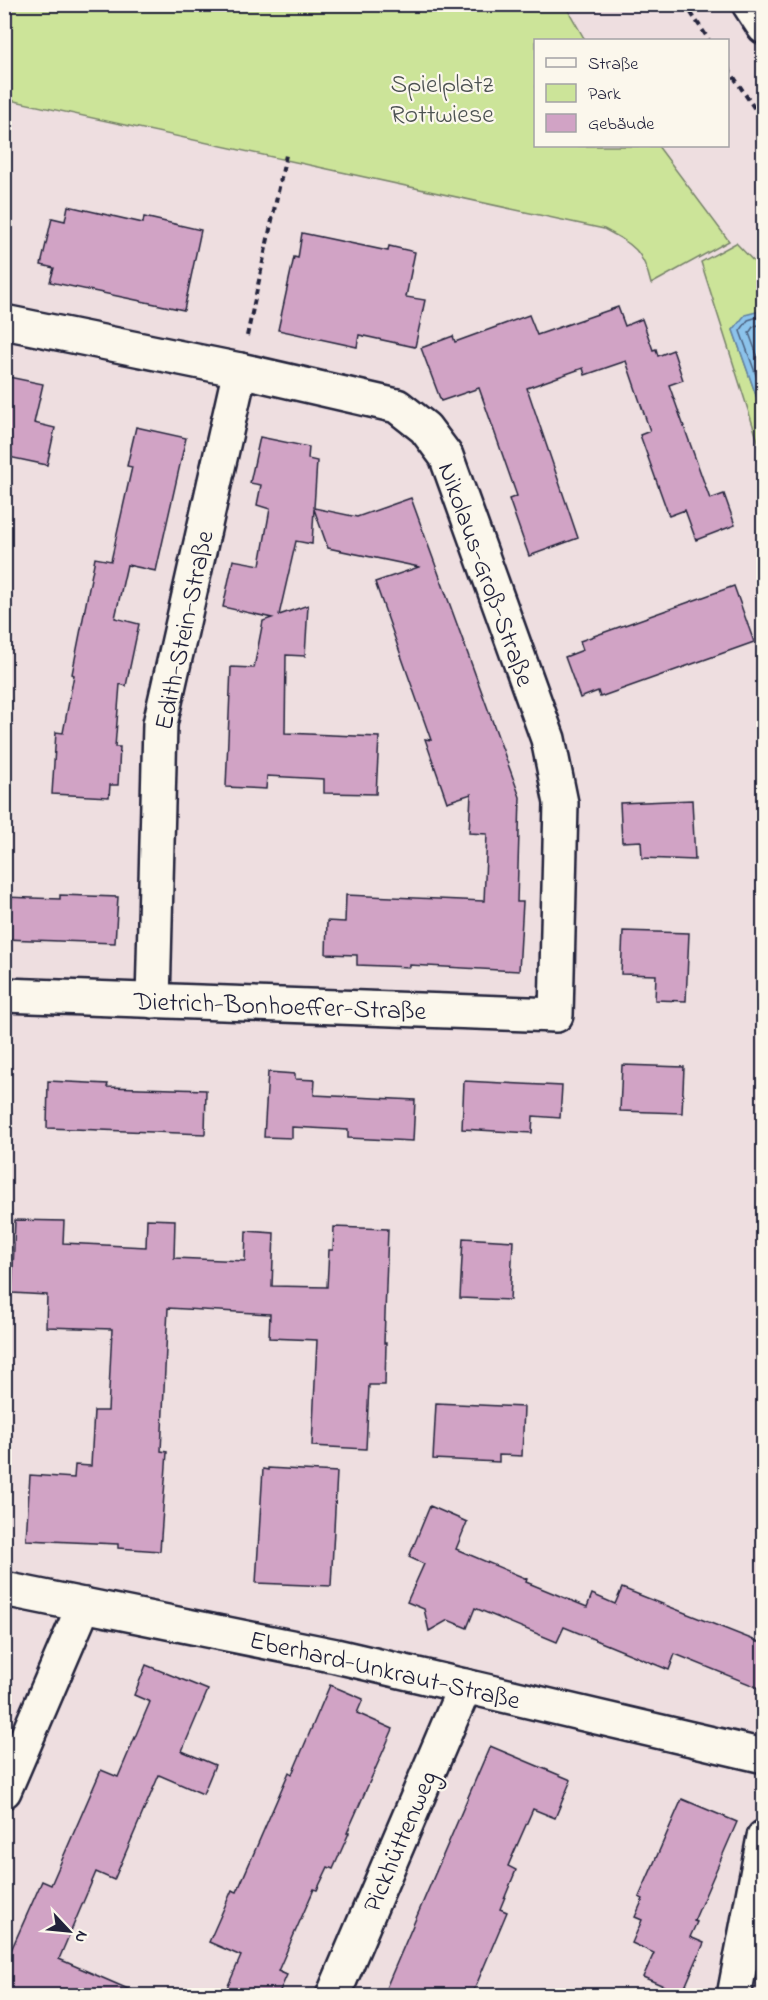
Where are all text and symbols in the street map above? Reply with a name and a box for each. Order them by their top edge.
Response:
legend [534,39,729,147]
text: Straße [588,52,639,78]
park label: Spielplatz Rottwiese [390,67,494,135]
text: Park [588,82,621,108]
text: Gebäude [588,112,655,138]
street label: Nikolaus-Groß-Straße [426,458,542,693]
street label: Edith-Stein-Straße [146,527,226,734]
street label: Dietrich-Bonhoeffer-Straße [132,984,427,1032]
street label: Eberhard-Unkraut-Straße [245,1622,524,1722]
street label: Pickhüttenweg [355,1765,449,1919]
north arrow [39,1901,99,1961]
text: N [67,1927,94,1947]

